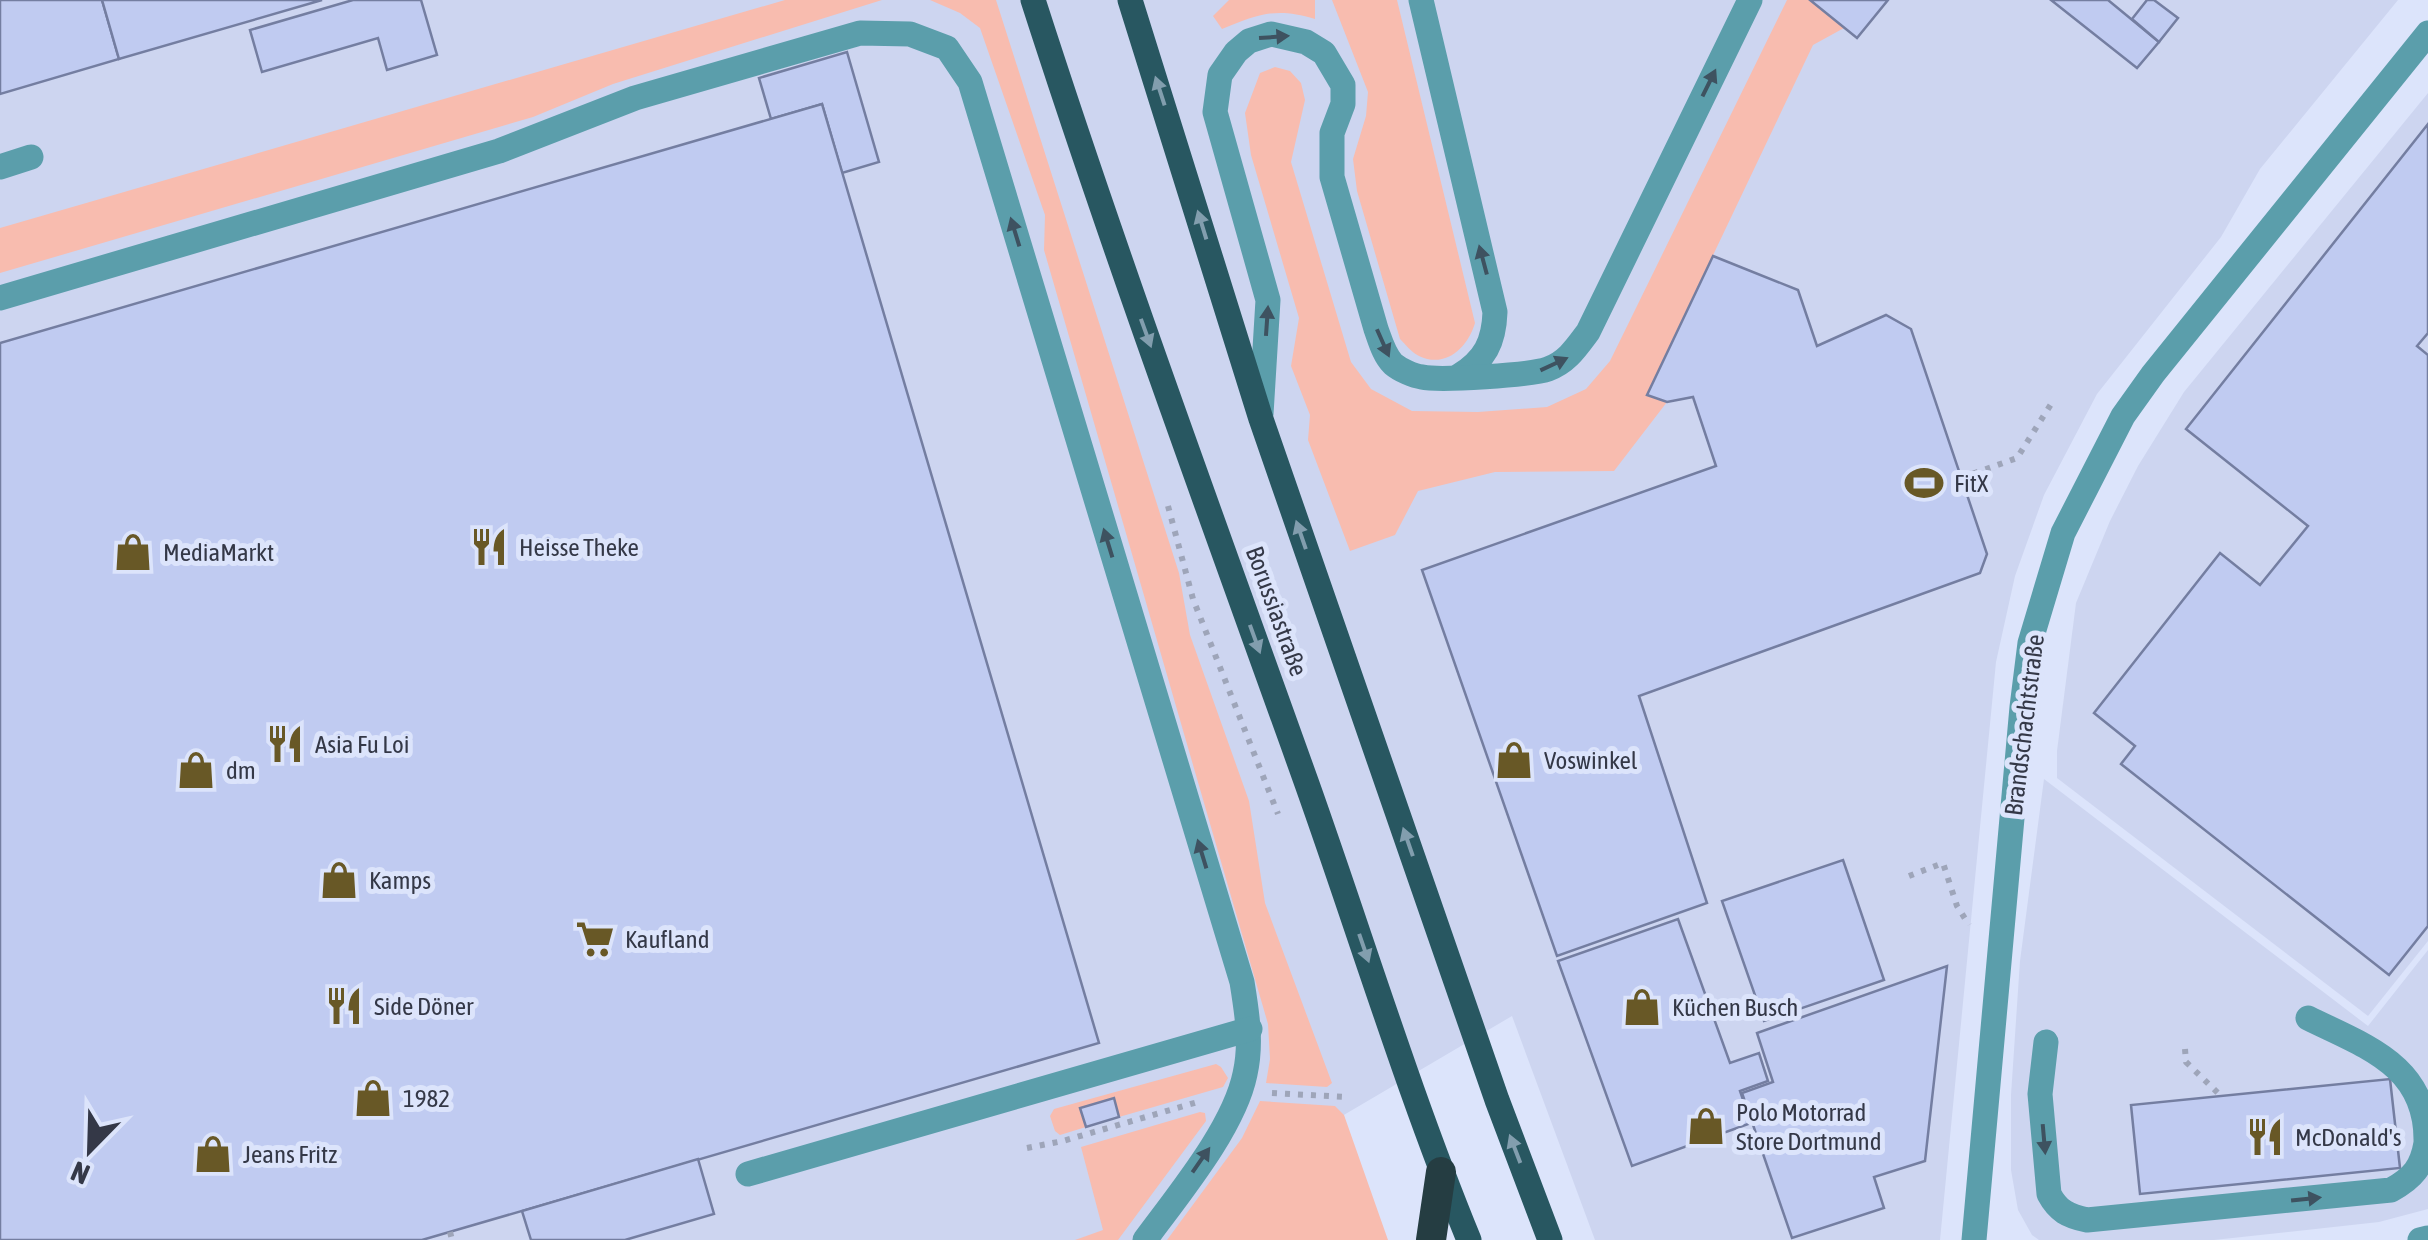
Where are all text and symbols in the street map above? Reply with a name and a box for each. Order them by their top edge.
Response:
one-way arrow [1259,29,1290,45]
one-way arrow [1701,69,1718,98]
one-way arrow [1151,76,1166,106]
one-way arrow [1194,210,1209,240]
one-way arrow [1007,216,1022,246]
one-way arrow [1474,244,1490,275]
one-way arrow [1259,305,1275,337]
one-way arrow [1139,318,1154,348]
one-way arrow [1375,328,1391,358]
one-way arrow [1539,356,1569,372]
sports icon: FitX [1903,462,1945,504]
place label: FitX [1954,469,1989,497]
one-way arrow [1293,520,1308,550]
restaurant icon: Heisse Theke [468,526,510,568]
one-way arrow [1100,528,1115,558]
shop icon: MediaMarkt [112,531,154,573]
place label: Heisse Theke [519,533,639,561]
place label: MediaMarkt [163,538,274,566]
street label: Borussiastraße [1241,542,1313,680]
one-way arrow [1248,624,1263,654]
street label: Brandschachtstraße [1999,633,2049,817]
restaurant icon: Asia Fu Loi [264,723,306,765]
place label: Asia Fu Loi [315,730,409,758]
shop icon: Voswinkel [1493,739,1535,781]
place label: Voswinkel [1544,746,1638,774]
shop icon: dm [175,749,217,791]
place label: dm [226,756,256,784]
one-way arrow [1399,827,1414,857]
one-way arrow [1194,838,1209,869]
shop icon: Kamps [318,859,360,901]
place label: Kamps [369,866,431,894]
supermarket icon: Kaufland [574,918,616,960]
place label: Kaufland [625,925,710,953]
one-way arrow [1357,933,1372,963]
restaurant icon: Side Döner [323,985,365,1027]
shop icon: Küchen Busch [1621,986,1663,1028]
place label: Side Döner [374,992,474,1020]
place label: Küchen Busch [1672,993,1798,1021]
shop icon: 1982 [352,1077,394,1119]
place label: 1982 [403,1084,450,1112]
place label: Polo Motorrad Store Dortmund [1736,1098,1881,1155]
north arrow [40,1100,140,1200]
shop icon: Polo Motorrad Store Dortmund [1685,1105,1727,1147]
restaurant icon: McDonald's [2244,1116,2286,1158]
place label: McDonald's [2295,1123,2402,1151]
one-way arrow [2036,1124,2052,1155]
shop icon: Jeans Fritz [192,1133,234,1175]
one-way arrow [1507,1133,1522,1163]
place label: Jeans Fritz [243,1140,337,1168]
one-way arrow [1191,1147,1210,1174]
text: N [66,1155,94,1191]
one-way arrow [2291,1190,2323,1206]

